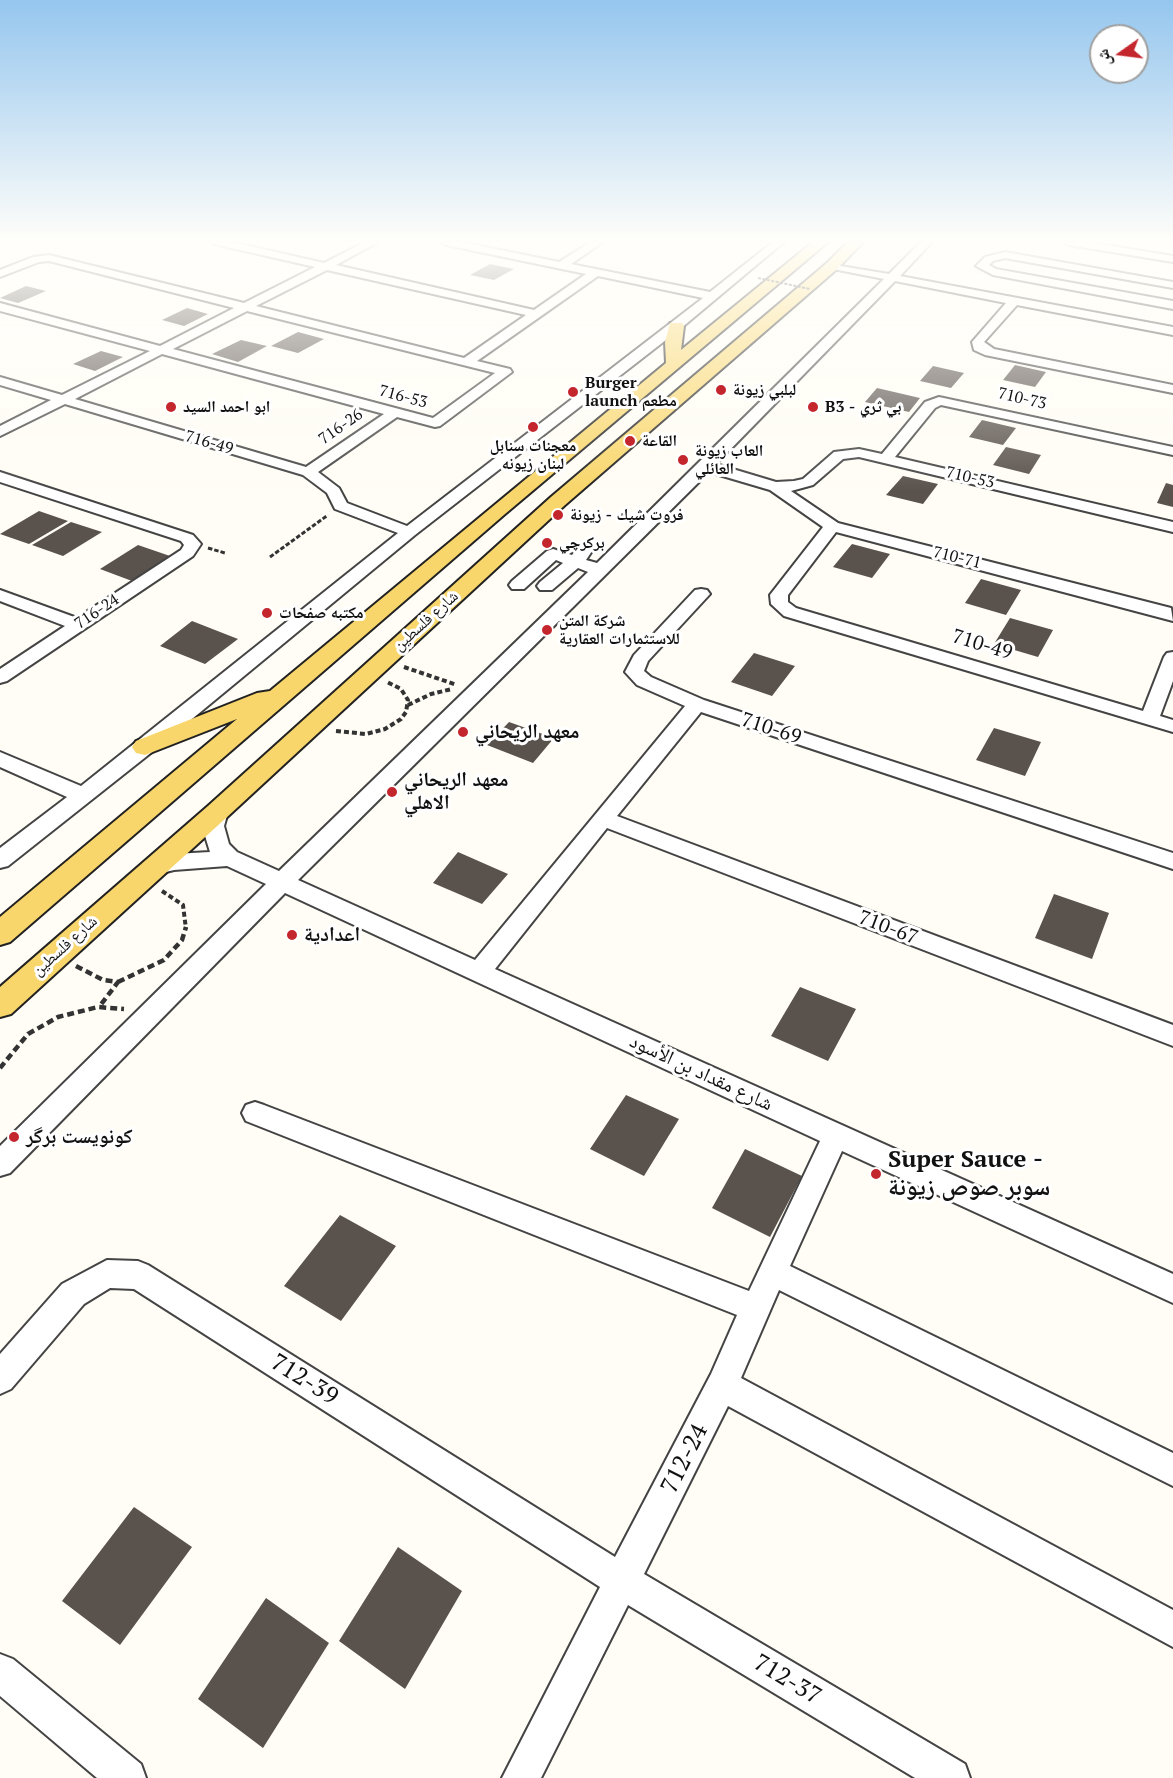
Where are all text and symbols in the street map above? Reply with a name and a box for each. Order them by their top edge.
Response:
north arrow [1089,24,1149,84]
text: ش [1091,47,1116,69]
place label: Burger launch مطعم [585,373,677,411]
place label: لبلبي زيونة [733,380,796,400]
street label: 716-53 [377,381,429,413]
marker: لبلبي زيونة [714,383,728,397]
street label: 710-73 [996,384,1048,414]
marker: Burger launch مطعم [566,385,580,399]
place label: ابو احمد السيد [183,397,270,417]
place label: B3 - بي ثري [825,397,901,417]
marker: ابو احمد السيد [164,400,178,414]
marker: B3 - بي ثري [806,400,820,414]
street label: 716-26 [315,405,367,449]
marker: معجنات سنابل لبنان زيونه [526,420,540,434]
street label: 716-49 [183,427,235,459]
place label: القاعة [642,431,677,451]
marker: القاعة [623,434,637,448]
place label: معجنات سنابل لبنان زيونه [490,436,576,474]
place label: العاب زيونة العائلي [695,441,763,479]
marker: العاب زيونة العائلي [676,453,690,467]
street label: 710-53 [944,463,996,493]
place label: فروت شيك - زيونة [570,505,684,525]
marker: فروت شيك - زيونة [551,508,565,522]
place label: بركرچي [559,533,605,553]
marker: بركرچي [540,536,554,550]
street label: 710-71 [931,543,983,573]
street label: شارع فلسطين [390,587,462,655]
street label: 716-24 [71,590,123,634]
place label: مكتبه صفحات [279,603,364,623]
marker: مكتبه صفحات [260,606,274,620]
place label: شركة المتن للاستثمارات العقارية [559,611,680,649]
marker: شركة المتن للاستثمارات العقارية [540,623,554,637]
street label: 710-49 [949,624,1015,666]
street label: 710-69 [738,708,804,750]
place label: معهد الريحاني [475,720,579,744]
marker: معهد الريحاني [456,725,470,739]
place label: معهد الريحاني الاهلي [404,768,508,815]
marker: معهد الريحاني الاهلي [385,785,399,799]
street label: 710-67 [855,906,921,950]
street label: شارع فلسطين [29,912,101,980]
place label: اعدادية [304,923,360,947]
marker: اعدادية [285,928,299,942]
street label: شارع مقداد بن الأسود [626,1029,776,1117]
place label: كونويست برگر [26,1125,133,1149]
marker: كونويست برگر [7,1130,21,1144]
place label: Super Sauce - سوبر صوص زيونة [888,1146,1050,1202]
marker: Super Sauce - سوبر صوص زيونة [869,1167,883,1181]
street label: 712-39 [265,1348,343,1412]
street label: 712-24 [655,1419,715,1499]
street label: 712-37 [748,1649,826,1711]

